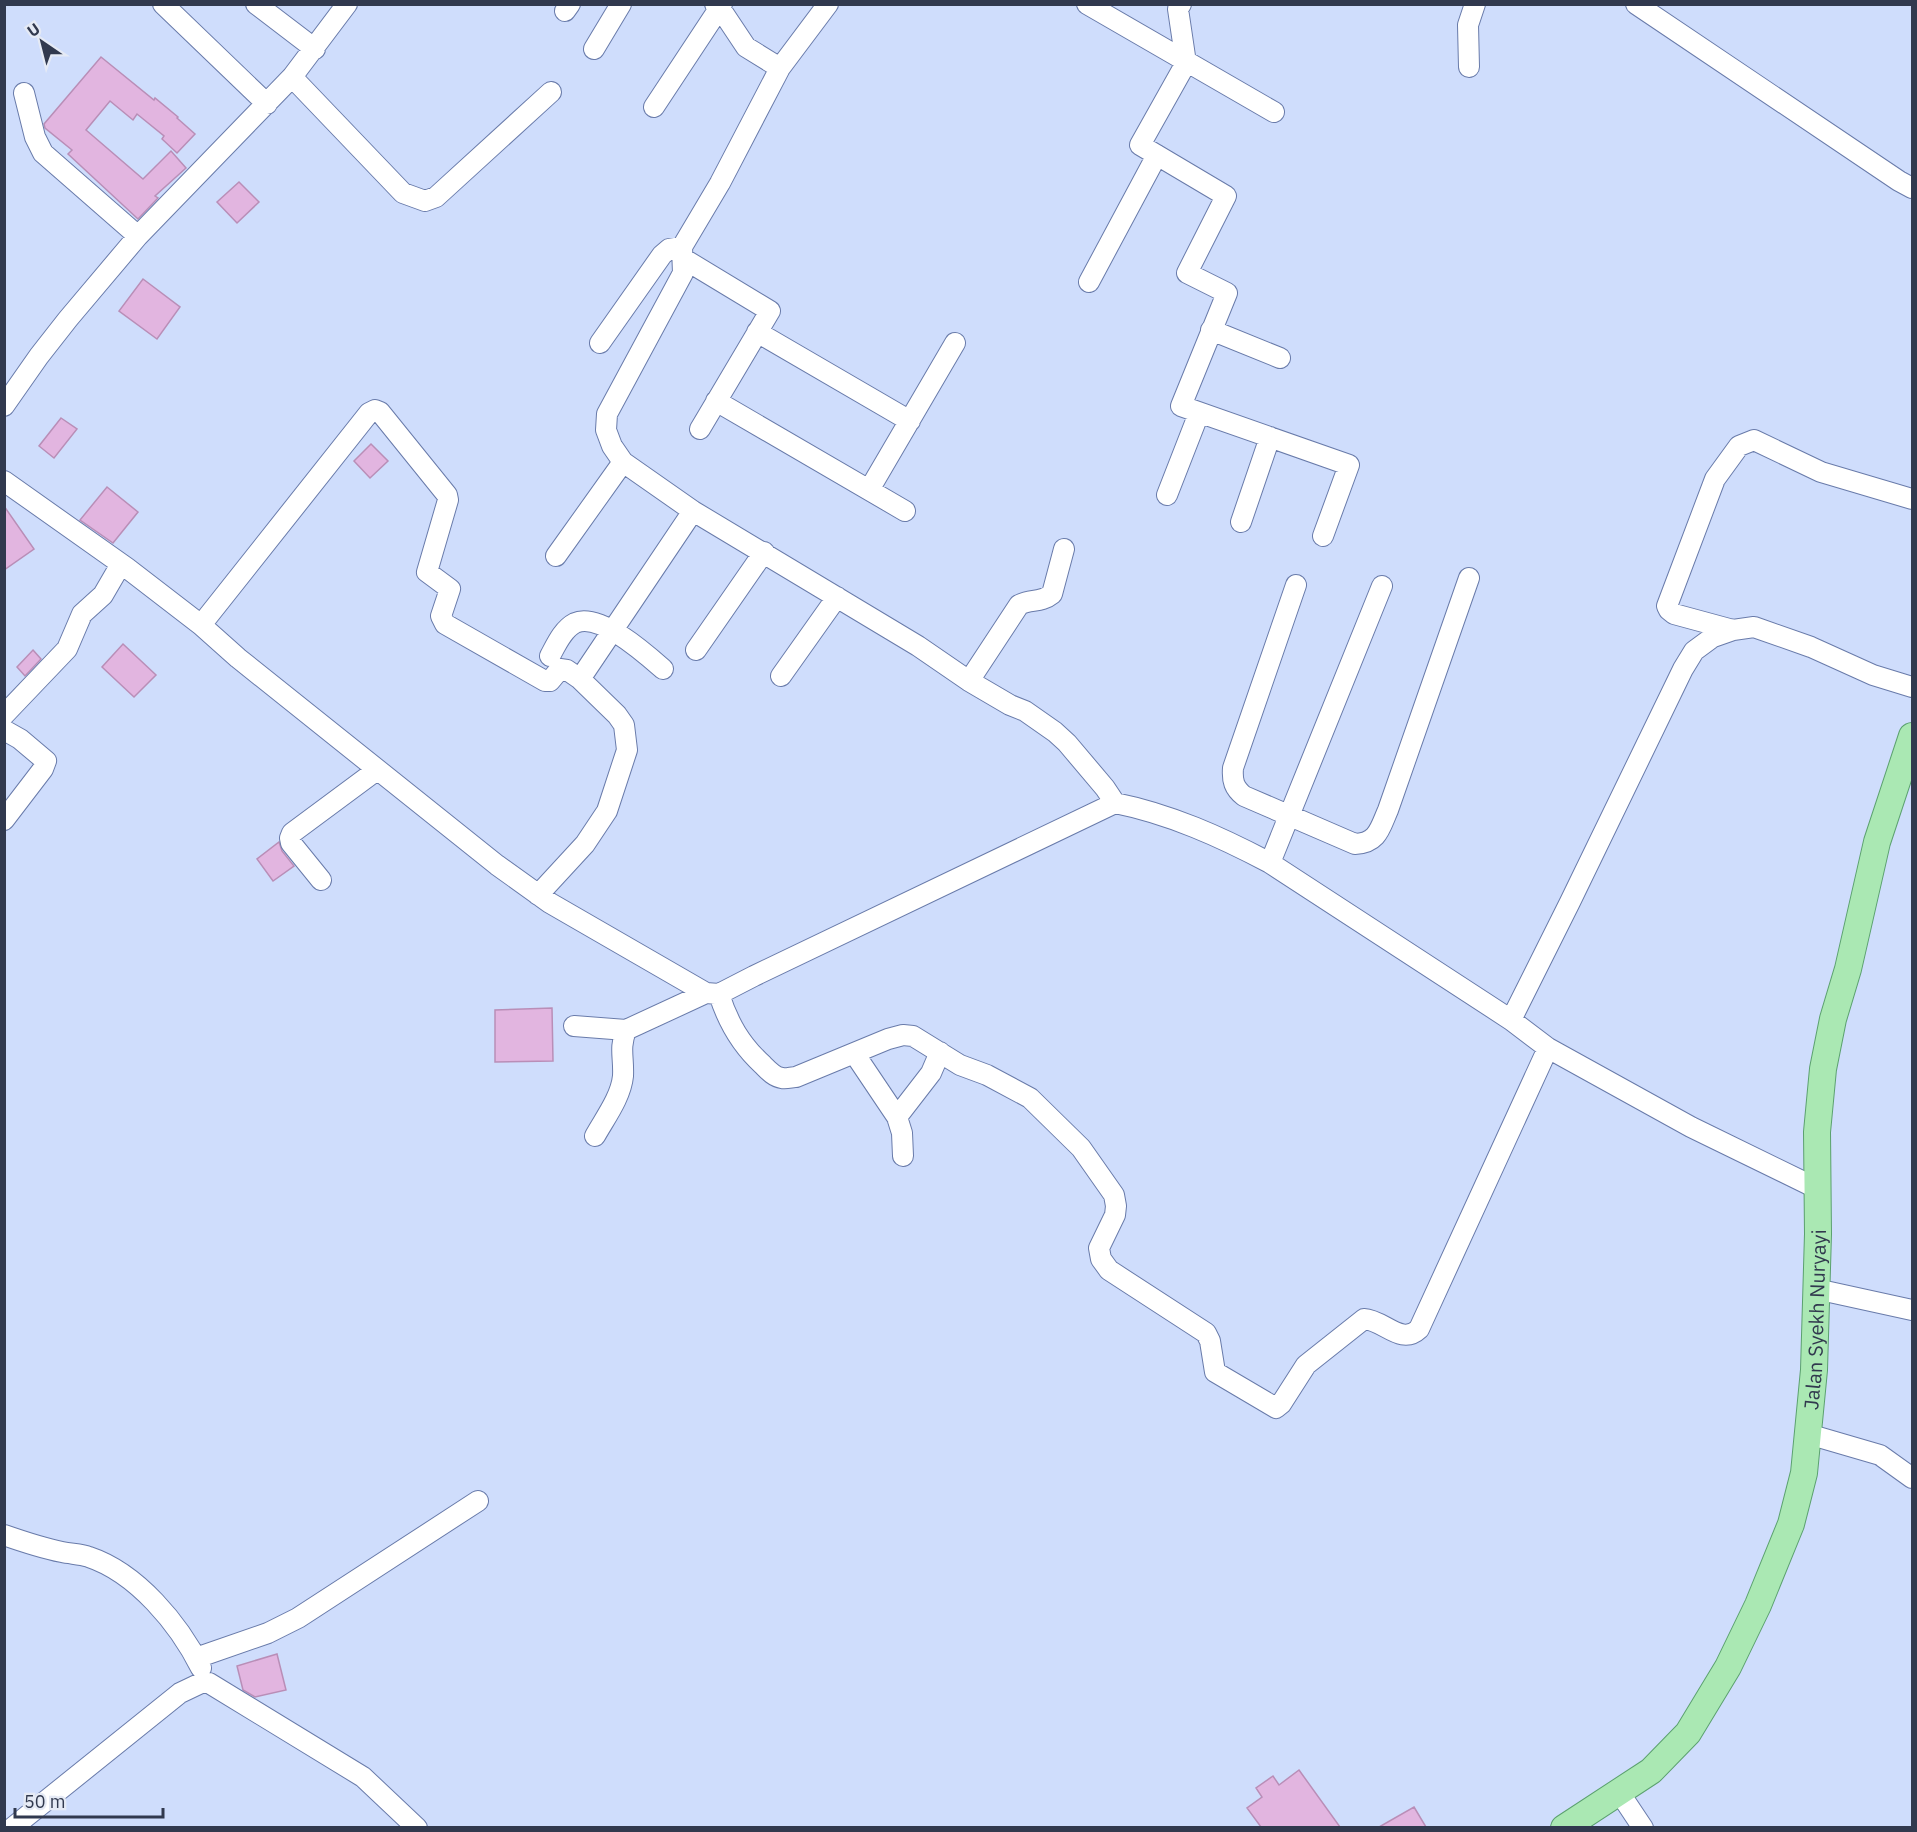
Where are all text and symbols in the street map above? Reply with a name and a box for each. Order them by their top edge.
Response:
north arrow [12,12,72,72]
text: U [23,18,44,41]
street label: Jalan Syekh Nuryayi [1797,1229,1832,1411]
scale bar [15,1781,164,1819]
text: 50 m [24,1790,66,1813]

